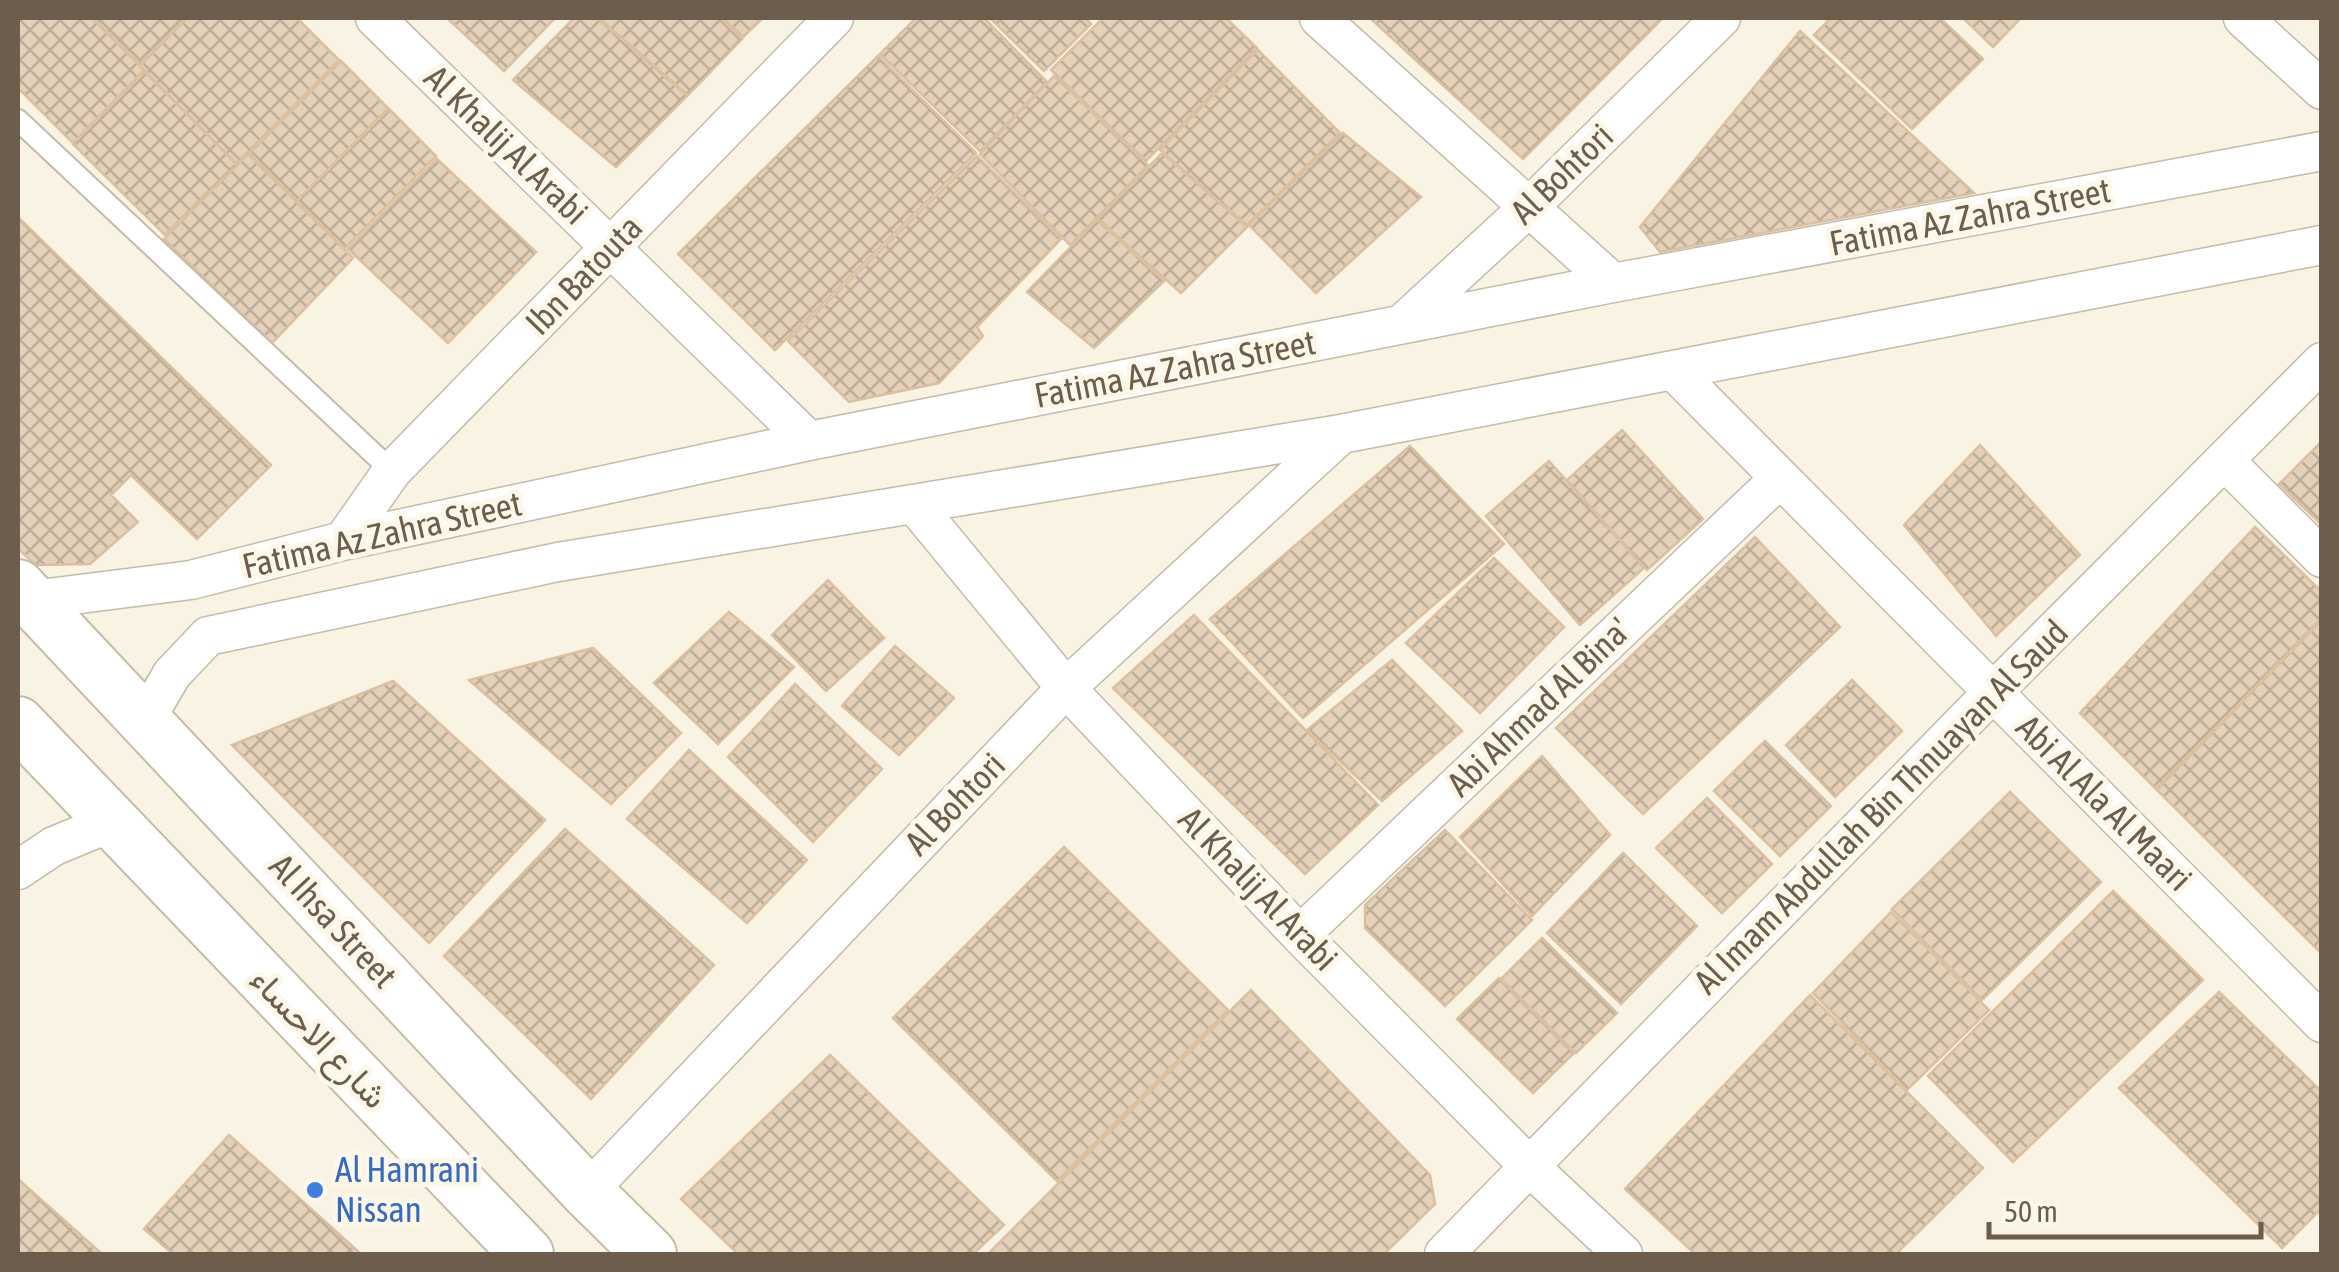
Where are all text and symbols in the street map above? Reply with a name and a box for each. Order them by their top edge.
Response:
street label: Al Khalij Al Arabi [417,57,596,232]
street label: Al Bohtori [1502,115,1620,231]
street label: Fatima Az Zahra Street [1826,169,2114,263]
street label: Ibn Batouta [517,207,650,342]
street label: Fatima Az Zahra Street [1031,321,1319,415]
street label: Fatima Az Zahra Street [238,482,525,586]
street label: Abi Ahmad Al Bina' [1439,609,1638,803]
street label: Al Imam Abdullah Bin Thnuayan Al Saud [1685,611,2075,1001]
street label: Abi Al Ala Al Maari [2009,707,2200,898]
street label: Al Bohtori [896,744,1012,862]
street label: Al Khalij Al Arabi [1171,799,1346,978]
street label: Al Ihsa Street [262,845,405,995]
street label: شارع الاحساء [239,959,396,1119]
place label: Al Hamrani Nissan [335,1149,479,1229]
scale bar [1989,1177,2262,1239]
marker: Al Hamrani Nissan [304,1179,326,1201]
text: 50 m [2004,1194,2058,1228]

